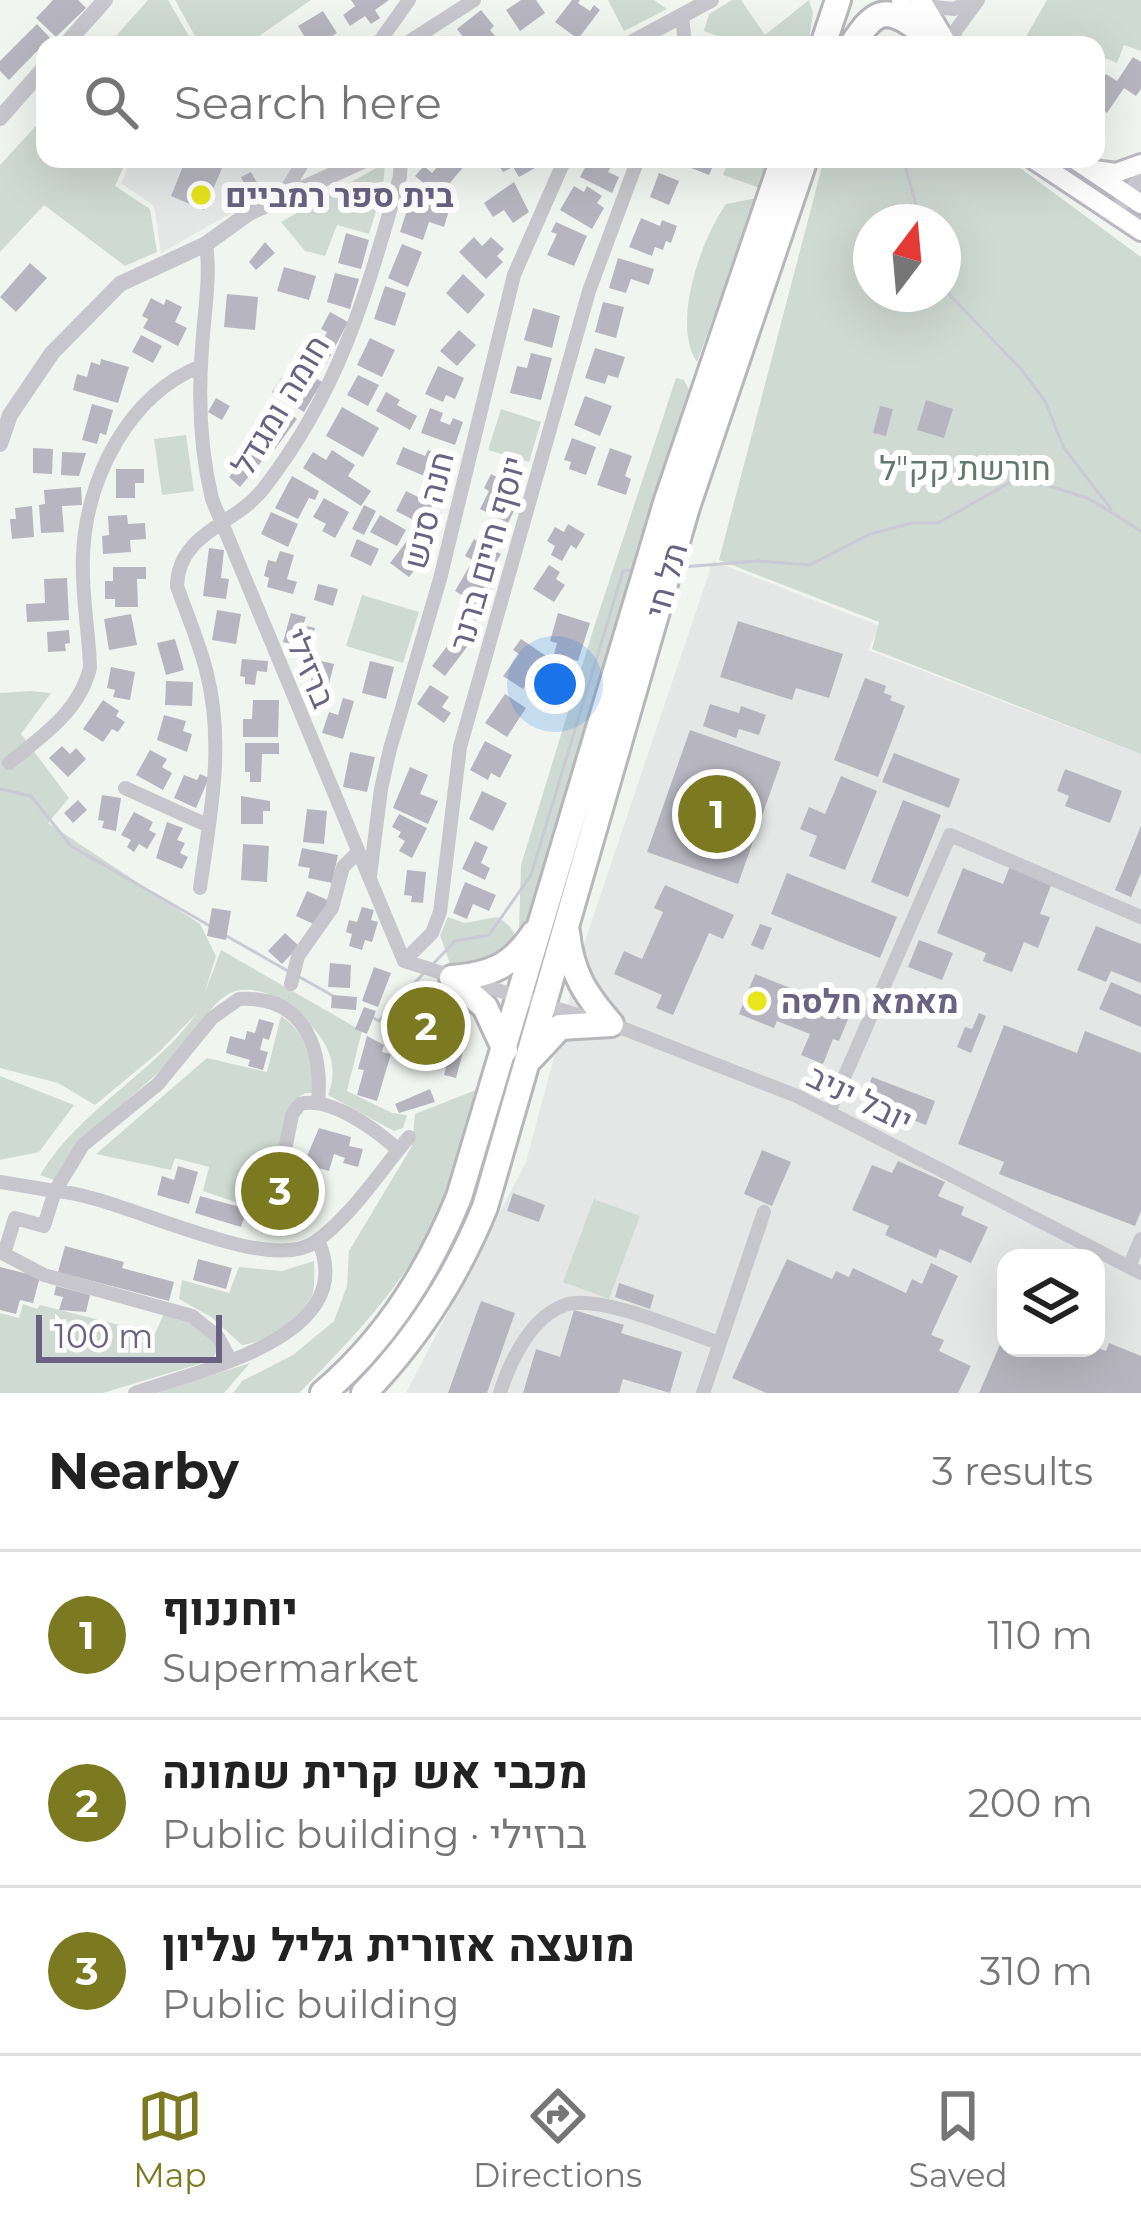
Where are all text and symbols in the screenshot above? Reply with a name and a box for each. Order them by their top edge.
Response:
search box [36,36,1105,168]
icon: search [78,69,144,135]
text: Search here [174,75,442,130]
place label: בית ספר רמביים [225,175,454,215]
marker: בית ספר רמביים [188,182,214,208]
north arrow [853,204,961,312]
street label: חומה ומגדל [223,328,337,482]
street label: חנה סנש [394,447,462,573]
park label: חורשת קק"ל [879,448,1051,488]
street label: יוסף חיים ברנר [440,451,534,655]
street label: תל חי [636,538,696,622]
street label: ברזילי [276,622,344,714]
your location [525,654,585,714]
pin: 1 [678,769,756,859]
pin: 2 [387,981,465,1071]
place label: מאמא חלסה [781,981,959,1021]
marker: מאמא חלסה [744,988,770,1014]
street label: יובל יניב [801,1055,919,1141]
pin: 3 [241,1146,319,1236]
map controls [997,1249,1105,1357]
button: layers [997,1249,1105,1357]
scale bar [36,1309,222,1362]
text: 100 m [54,1316,153,1356]
text: Nearby [48,1440,239,1502]
text: 3 results [932,1447,1093,1495]
text: יוחננוף [162,1581,298,1636]
text: 1 [79,1611,95,1659]
text: 110 m [987,1611,1093,1659]
text: Supermarket [162,1644,419,1692]
text: מכבי אש קרית שמונה [162,1744,588,1799]
text: 2 [75,1779,99,1827]
text: 200 m [968,1779,1093,1827]
text: Public building · ברזילי [162,1810,587,1858]
text: מועצה אזורית גליל עליון [162,1917,635,1972]
text: 3 [75,1947,99,1995]
text: 310 m [980,1947,1093,1995]
text: Public building [162,1980,459,2028]
tab: Map [133,2083,207,2195]
tab: Directions [473,2083,642,2195]
tab: Saved [909,2083,1008,2195]

